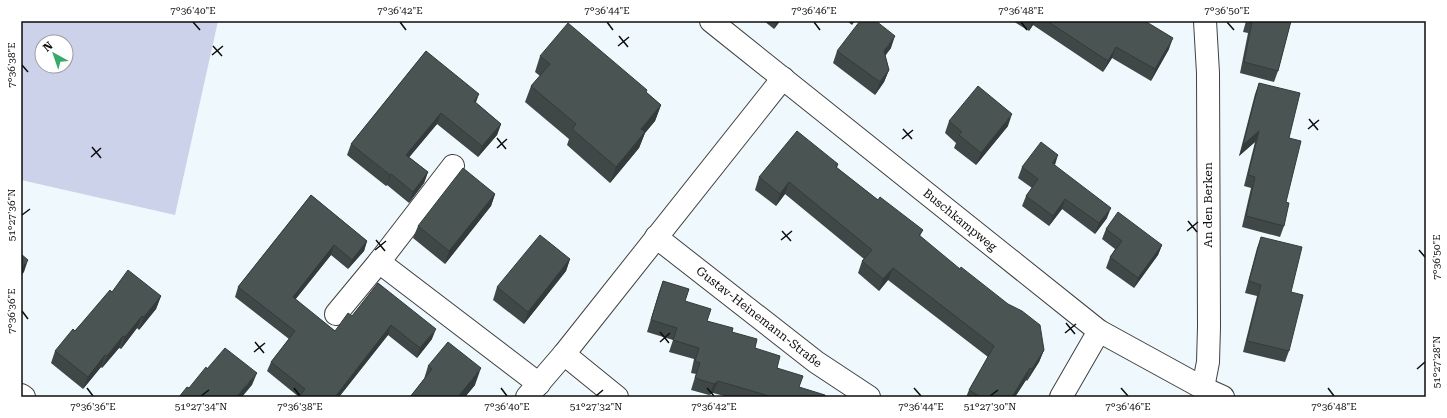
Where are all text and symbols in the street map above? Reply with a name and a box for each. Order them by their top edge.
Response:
text: 7°36'40"E [170,5,216,16]
text: 7°36'42"E [377,5,423,16]
text: 7°36'44"E [584,5,630,16]
text: 7°36'46"E [791,5,837,16]
text: 7°36'48"E [998,5,1044,16]
text: 7°36'50"E [1204,5,1250,16]
north arrow [34,34,74,74]
text: N [40,39,56,54]
text: 7°36'38"E [6,42,17,88]
street label: An den Berken [1201,162,1215,248]
street label: Buschkampweg [920,186,1000,254]
text: 51°27'36"N [6,189,17,241]
text: 7°36'50"E [1431,234,1442,280]
street label: Gustav-Heinemann-Straße [693,264,825,371]
text: 7°36'36"E [6,288,17,334]
text: 51°27'28"N [1431,336,1442,388]
text: 7°36'36"E [70,401,116,412]
text: 51°27'34"N [175,401,227,412]
text: 7°36'38"E [277,401,323,412]
text: 7°36'40"E [484,401,530,412]
text: 51°27'32"N [570,401,622,412]
text: 7°36'42"E [691,401,737,412]
text: 7°36'44"E [898,401,944,412]
text: 51°27'30"N [964,401,1016,412]
text: 7°36'46"E [1105,401,1151,412]
text: 7°36'48"E [1311,401,1357,412]

